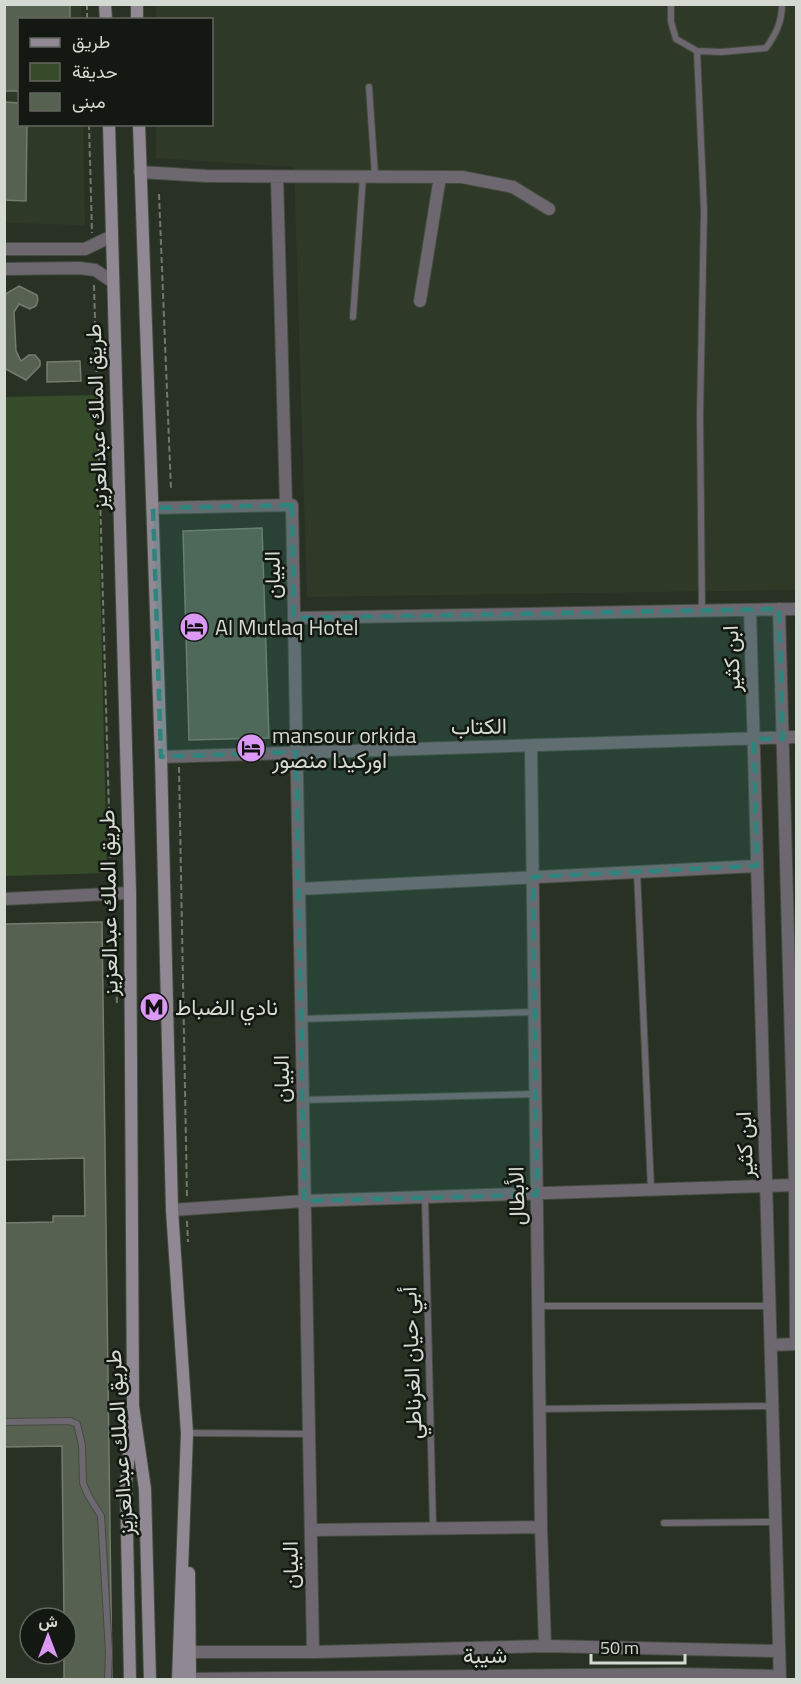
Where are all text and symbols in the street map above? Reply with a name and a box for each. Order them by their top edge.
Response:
legend [18,18,213,126]
text: طريق [72,28,110,55]
text: حديقة [72,58,118,85]
text: مبنى [72,88,106,115]
street label: طريق الملك عبدالعزيز [76,323,116,512]
street label: البيان [255,551,289,599]
place label: Al Mutlaq Hotel [215,610,359,644]
hotel icon: Al Mutlaq Hotel [178,611,210,643]
street label: ابن كثير [713,625,749,694]
street label: الكتاب [451,709,507,743]
place label: mansour orkida اوركيدا منصور [271,718,416,777]
hotel icon: mansour orkida اوركيدا منصور [235,732,267,764]
street label: طريق الملك عبدالعزيز [89,809,127,998]
place label: نادي الضباط [175,990,278,1026]
metro station icon: نادي الضباط [138,991,170,1023]
street label: البيان [264,1055,298,1103]
street label: ابن كثير [726,1111,762,1180]
street label: الأبطال [498,1166,534,1226]
street label: أبي حيان الغرناطي [391,1286,433,1440]
street label: طريق الملك عبدالعزيز [96,1349,143,1538]
street label: البيان [273,1541,307,1589]
north arrow [18,1606,78,1666]
text: ش [38,1609,58,1633]
scale bar [591,1627,686,1665]
text: 50 m [600,1634,639,1661]
street label: شيبة [463,1638,507,1672]

